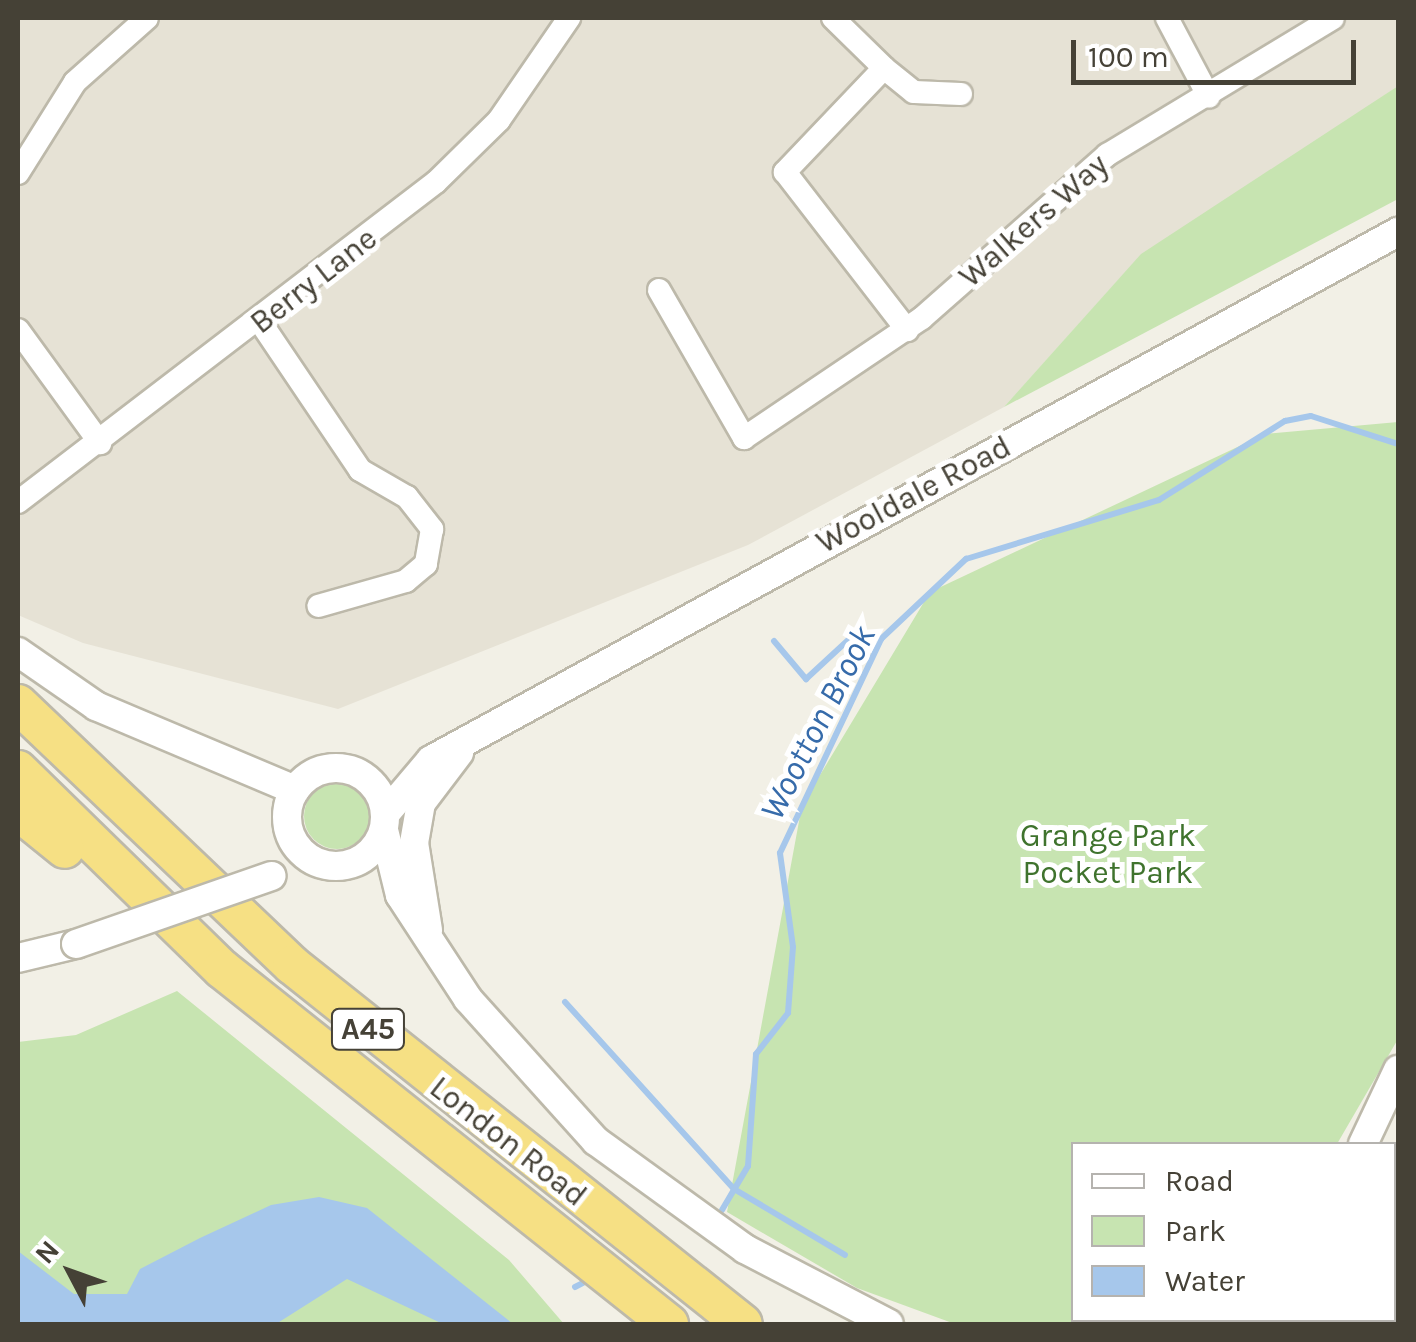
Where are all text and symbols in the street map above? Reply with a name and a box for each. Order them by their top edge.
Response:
scale bar [1076,20,1361,82]
text: 100 m [1088,39,1169,75]
street label: Walkers Way [952,146,1116,296]
street label: Berry Lane [243,220,385,342]
street label: Wooldale Road [810,428,1018,562]
water label: Wootton Brook [751,619,885,827]
park label: Grange Park Pocket Park [1020,818,1196,893]
road number: A45 [330,1004,406,1054]
street label: London Road [422,1069,594,1215]
legend [1071,1142,1396,1322]
text: Road [1165,1163,1234,1199]
text: Park [1165,1213,1226,1249]
north arrow [20,1222,120,1322]
text: N [28,1234,66,1270]
text: Water [1165,1263,1245,1299]

